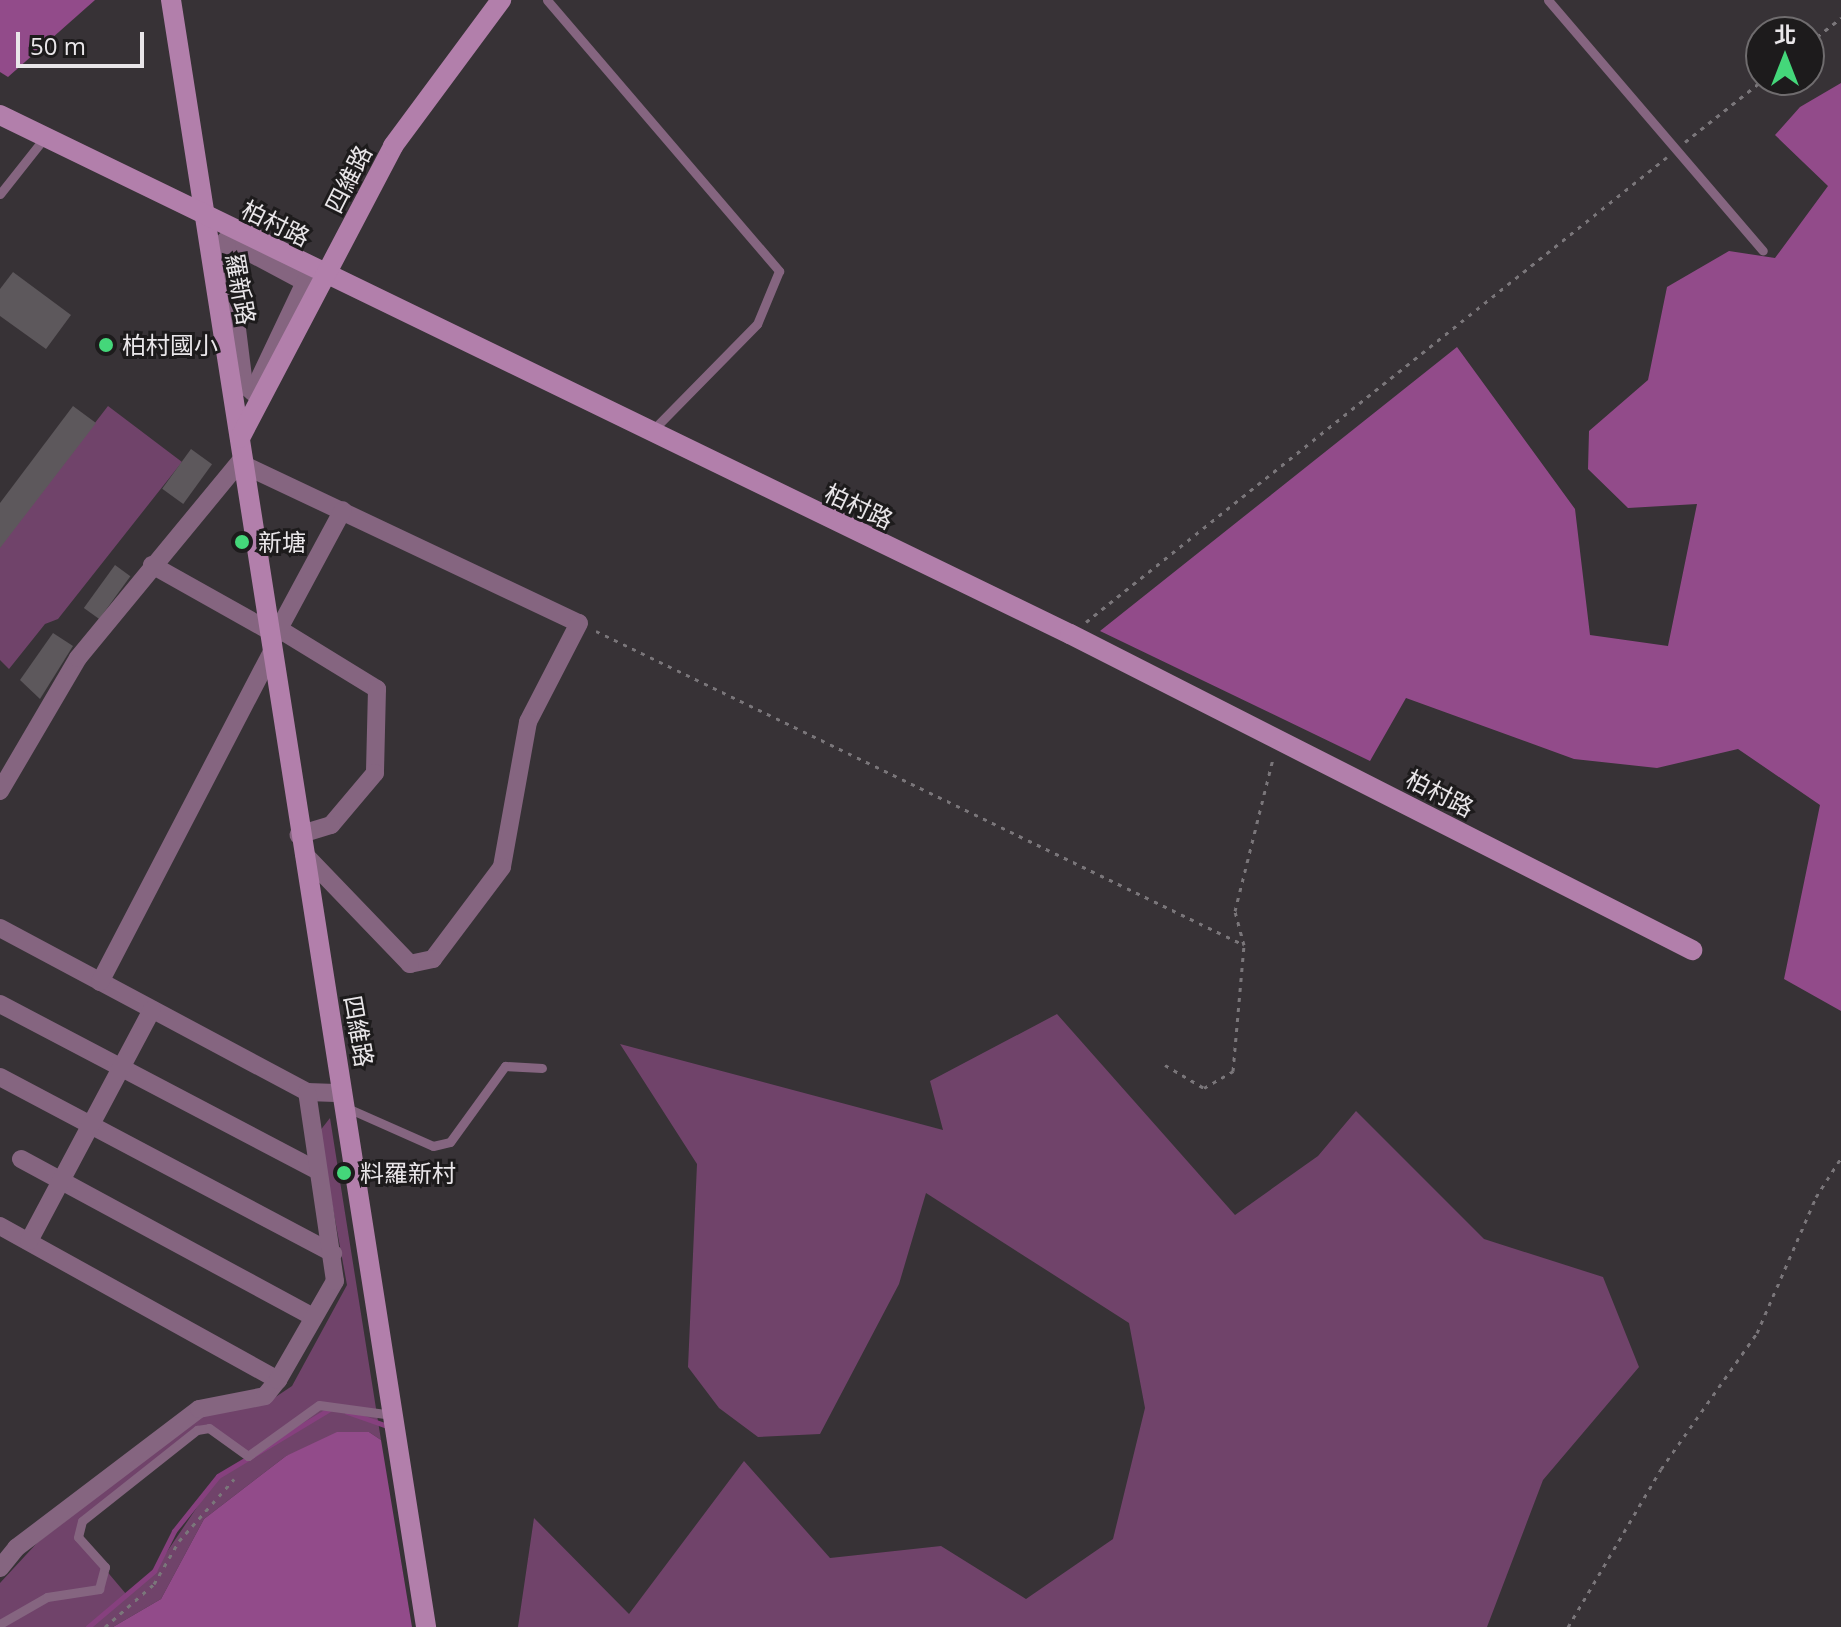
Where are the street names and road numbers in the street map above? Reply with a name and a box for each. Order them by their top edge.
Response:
street label: 四維路 [319,140,377,218]
street label: 柏村路 [237,194,315,252]
street label: 羅新路 [221,251,261,327]
street label: 柏村路 [820,478,898,534]
street label: 柏村路 [1401,764,1479,822]
street label: 四維路 [339,993,379,1069]

